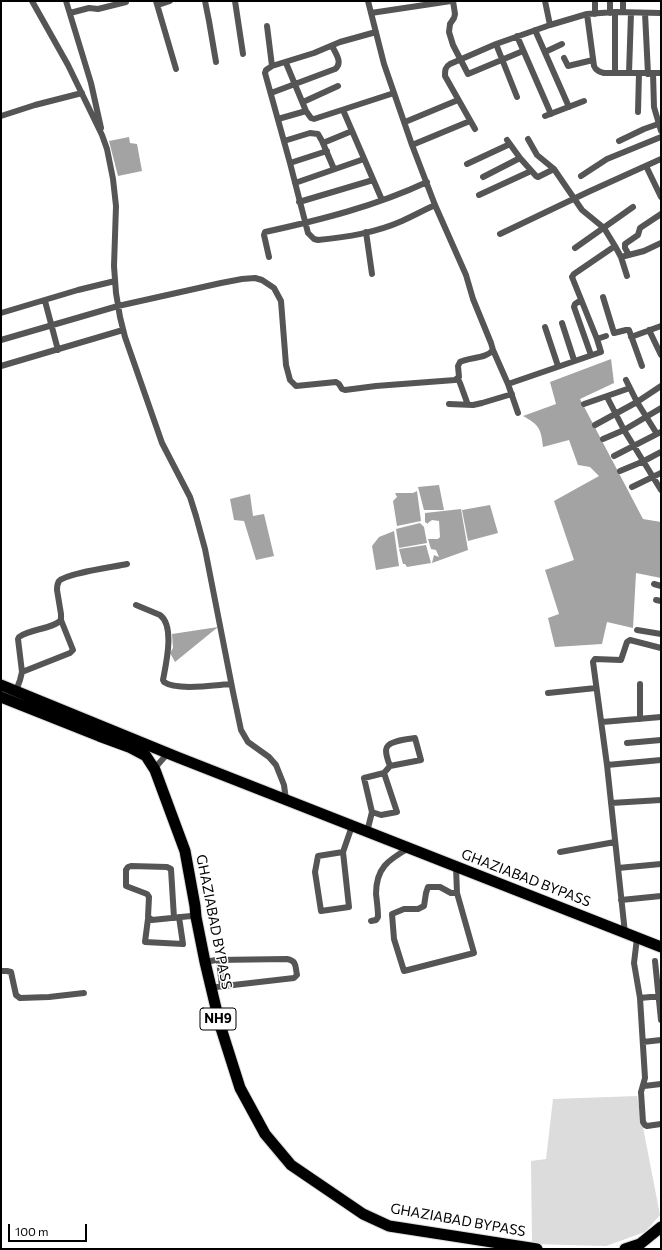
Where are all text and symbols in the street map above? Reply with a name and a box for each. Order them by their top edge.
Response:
street label: GHAZIABAD BYPASS [459,846,593,910]
street label: GHAZIABAD BYPASS [193,853,235,991]
road number: NH9 [200,1008,236,1030]
street label: GHAZIABAD BYPASS [389,1200,527,1240]
scale bar [10,1216,89,1242]
text: 100 m [15,1224,49,1238]

